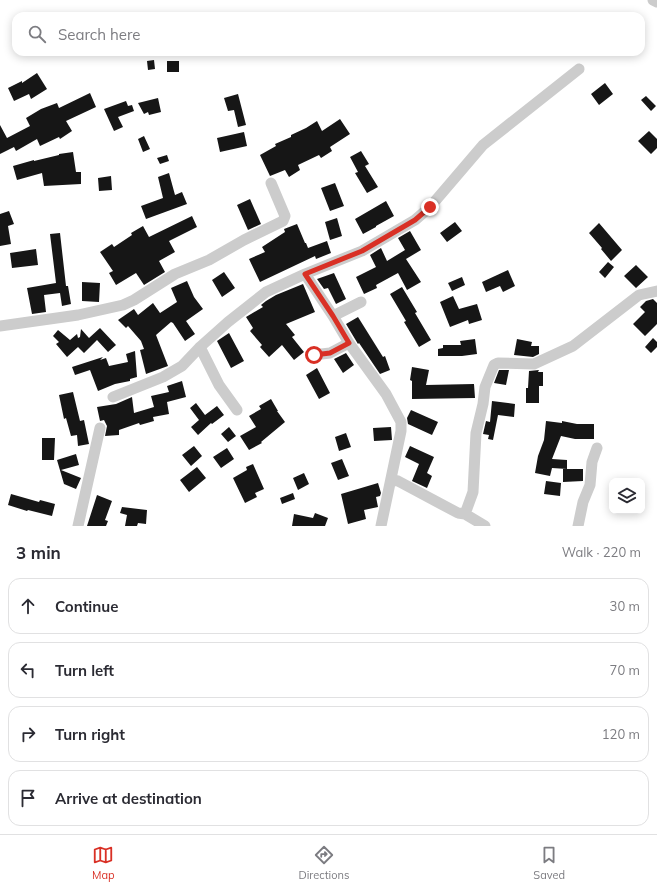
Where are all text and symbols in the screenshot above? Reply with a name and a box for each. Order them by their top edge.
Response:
search box [12,12,645,56]
icon: search [26,23,48,45]
text: Search here [58,25,140,44]
route end [421,198,439,216]
route start [305,346,323,364]
map controls [609,478,645,514]
button: layers [609,478,645,514]
text: 3 min [16,542,61,563]
text: Walk · 220 m [562,544,641,560]
icon: ahead [17,595,39,617]
text: Continue [55,597,118,616]
text: 30 m [610,598,640,614]
icon: left [17,659,39,681]
text: Turn left [55,661,114,680]
text: 70 m [610,662,640,678]
icon: right [17,723,39,745]
text: Turn right [55,725,125,744]
text: 120 m [602,726,640,742]
icon: arrive [17,787,39,809]
text: Arrive at destination [55,789,202,808]
tab: Map [92,844,115,882]
tab: Directions [299,844,349,882]
tab: Saved [533,844,565,882]

